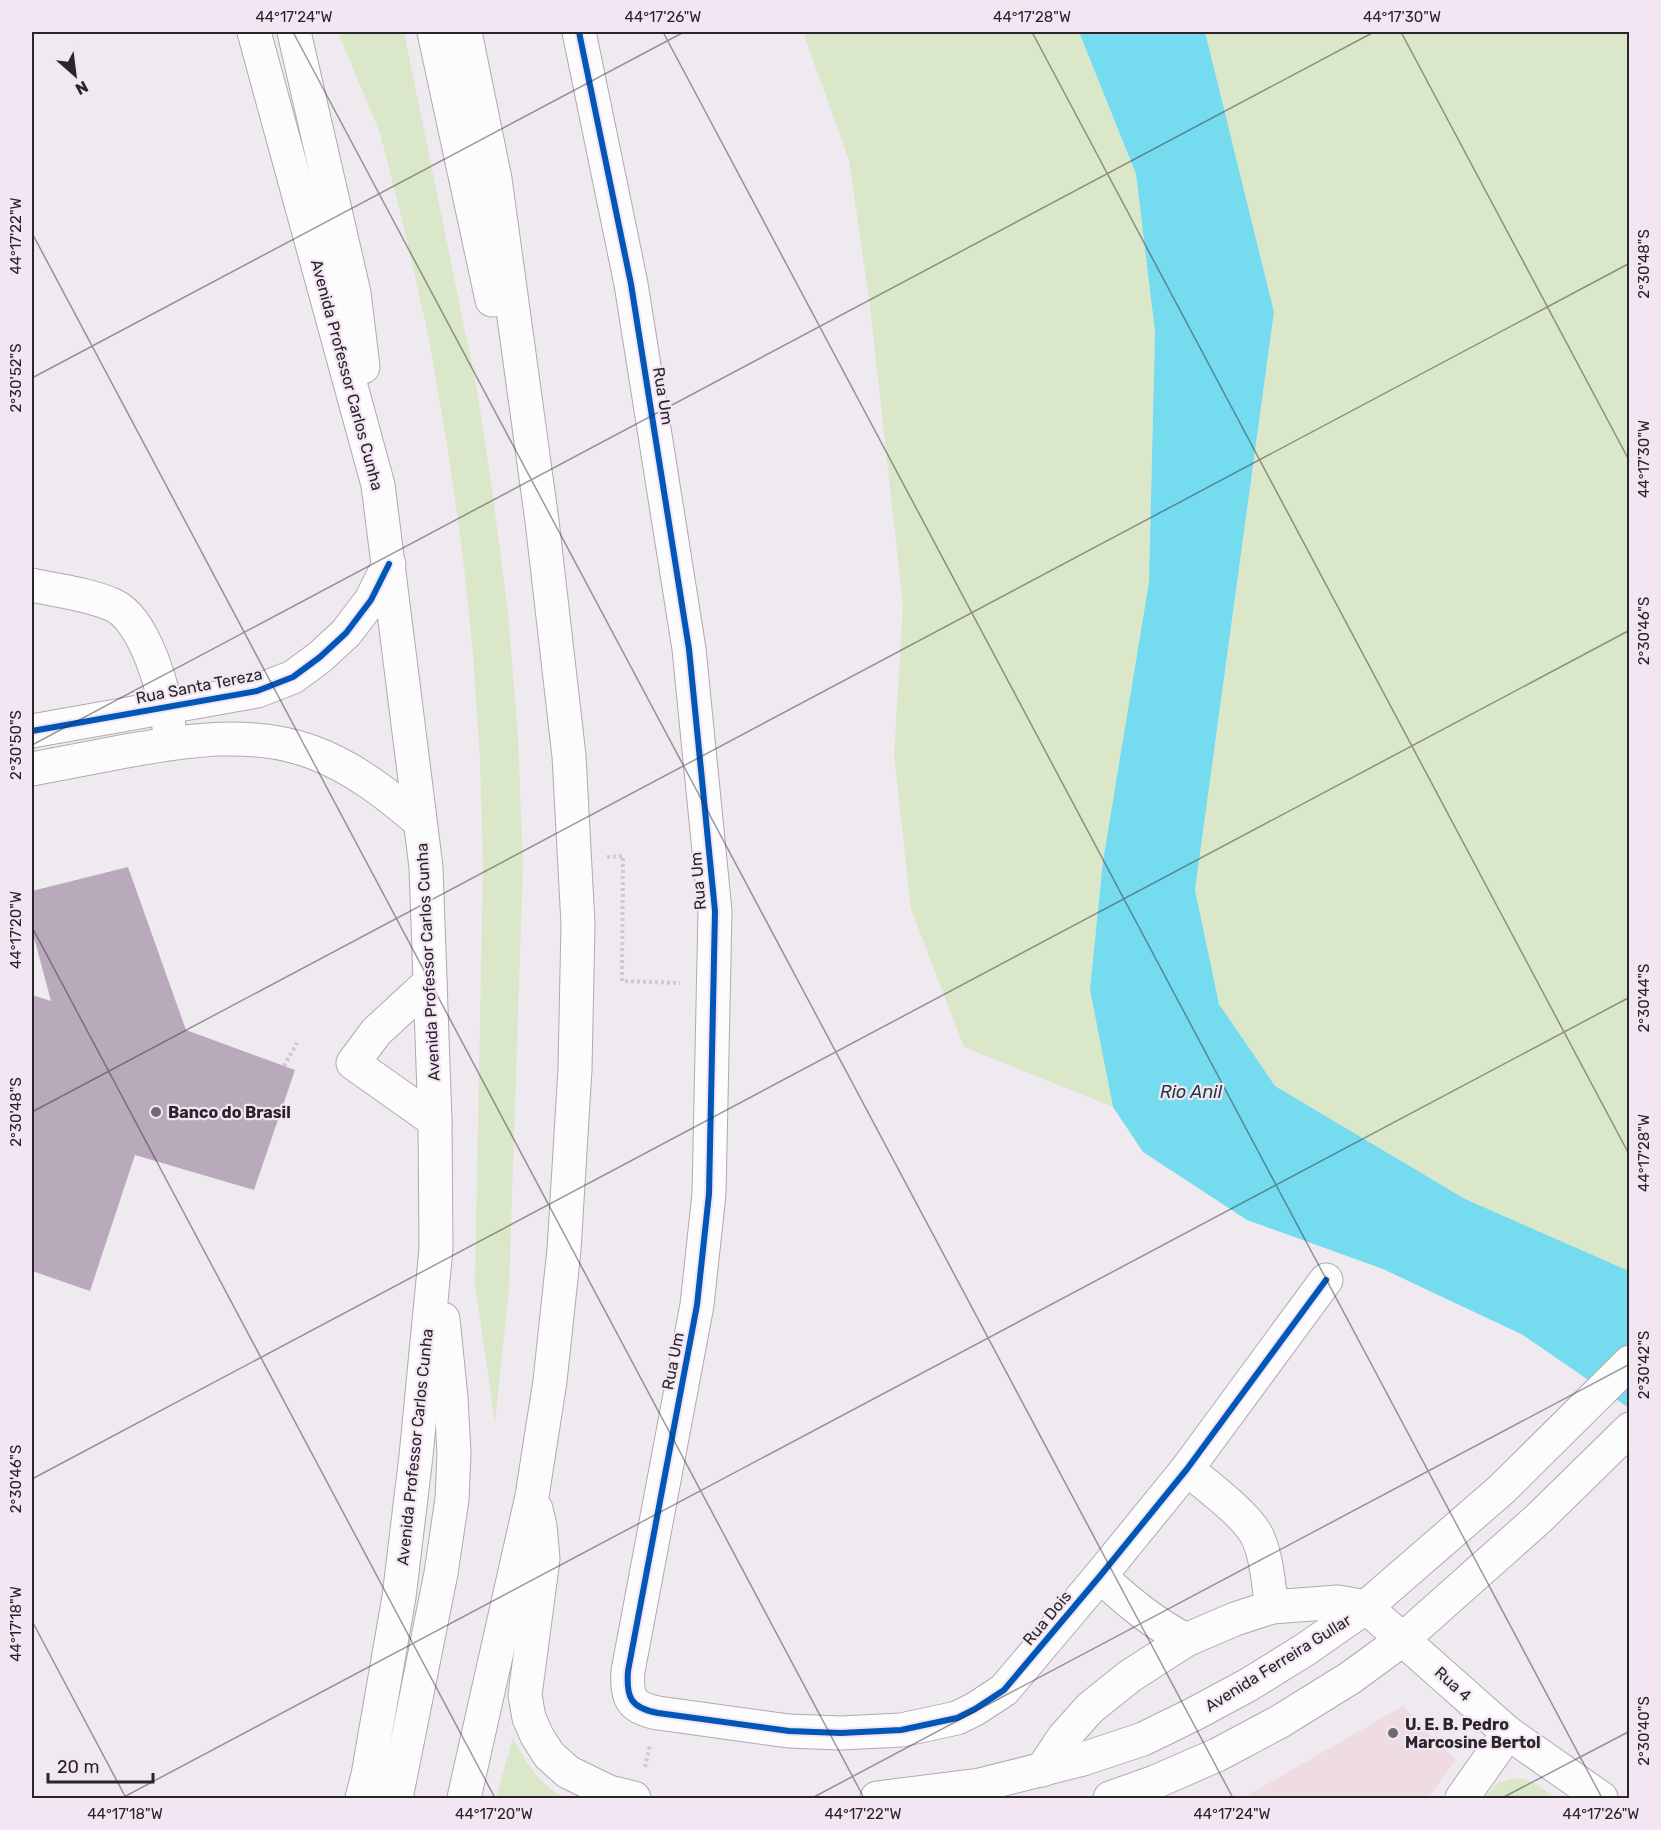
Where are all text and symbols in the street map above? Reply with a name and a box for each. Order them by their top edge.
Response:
text: 44°17'24"W [255,8,333,26]
text: 44°17'26"W [625,8,701,26]
text: 44°17'28"W [993,8,1071,26]
text: 44°17'30"W [1363,8,1441,26]
north arrow [45,45,105,105]
text: N [72,77,91,99]
text: 44°17'22"W [7,197,25,275]
text: 2°30'48"S [1635,229,1653,299]
street label: Avenida Professor Carlos Cunha [307,257,387,493]
text: 2°30'52"S [7,343,25,413]
street label: Rua Um [649,366,677,426]
text: 44°17'30"W [1635,420,1653,498]
text: 2°30'46"S [1635,597,1653,665]
street label: Rua Santa Tereza [134,664,264,708]
text: 2°30'50"S [7,710,25,780]
street label: Avenida Professor Carlos Cunha [412,843,444,1081]
street label: Rua Um [686,851,710,911]
text: 44°17'20"W [7,891,25,969]
text: 2°30'44"S [1635,964,1653,1032]
text: 2°30'48"S [7,1077,25,1147]
water label: Rio Anil [1160,1081,1223,1103]
place label: Banco do Brasil [168,1103,291,1122]
marker: Banco do Brasil [149,1105,163,1119]
text: 44°17'28"W [1635,1114,1653,1192]
street label: Avenida Professor Carlos Cunha [393,1328,437,1566]
street label: Rua Um [658,1331,688,1391]
text: 2°30'42"S [1635,1331,1653,1399]
text: 2°30'46"S [7,1445,25,1513]
text: 44°17'18"W [7,1586,25,1662]
street label: Rua Dois [1019,1587,1075,1649]
street label: Avenida Ferreira Gullar [1202,1610,1354,1716]
street label: Rua 4 [1431,1663,1475,1705]
text: 2°30'40"S [1635,1696,1653,1766]
place label: U. E. B. Pedro Marcosine Bertol [1405,1715,1541,1752]
marker: U. E. B. Pedro Marcosine Bertol [1386,1726,1400,1740]
scale bar [48,1746,153,1784]
text: 20 m [57,1756,99,1778]
text: 44°17'18"W [87,1805,163,1823]
text: 44°17'20"W [455,1805,533,1823]
text: 44°17'22"W [824,1805,902,1823]
text: 44°17'24"W [1193,1805,1271,1823]
text: 44°17'26"W [1563,1805,1639,1823]

